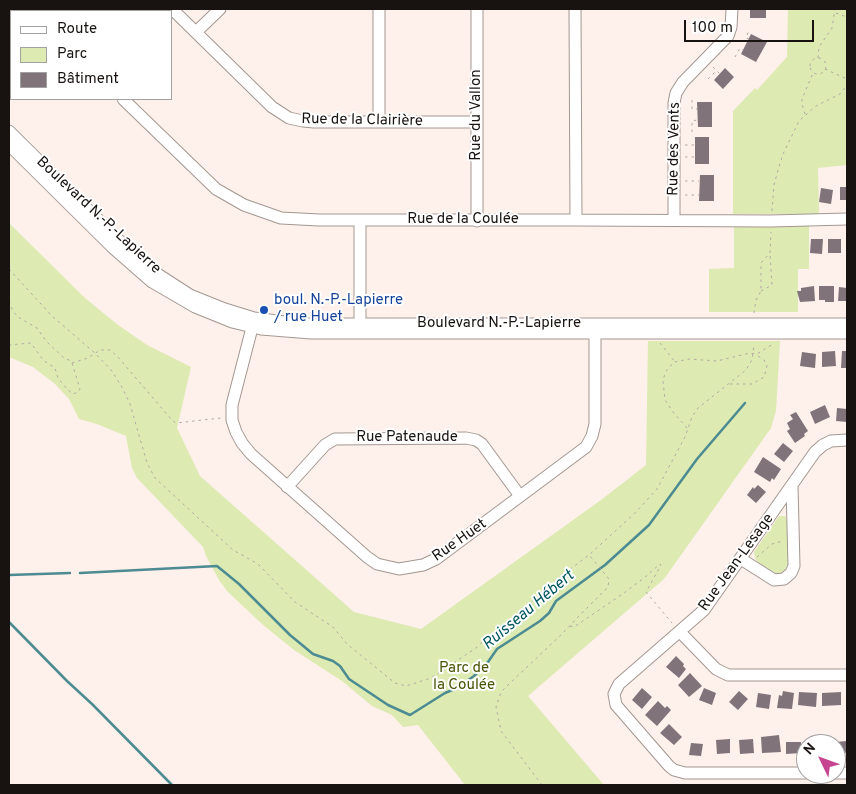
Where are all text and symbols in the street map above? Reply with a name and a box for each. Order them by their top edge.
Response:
legend [10,10,172,100]
scale bar [686,10,816,42]
text: 100 m [692,19,733,38]
text: Route [57,20,97,39]
text: Parc [57,45,87,64]
street label: Rue du Vallon [468,69,486,161]
text: Bâtiment [57,70,119,89]
street label: Rue des Vents [665,102,685,196]
street label: Rue de la Clairière [301,111,423,131]
street label: Boulevard N.-P.-Lapierre [32,153,164,279]
street label: Rue de la Coulée [407,211,519,229]
place label: boul. N.-P.-Lapierre / rue Huet [274,292,403,327]
marker: boul. N.-P.-Lapierre / rue Huet [258,304,270,316]
street label: Boulevard N.-P.-Lapierre [417,315,581,333]
street label: Rue Patenaude [356,429,458,447]
street label: Rue Jean-Lesage [696,511,778,615]
street label: Rue Huet [429,516,491,566]
water label: Ruisseau Hébert [479,567,579,655]
park label: Parc de la Coulée [433,660,495,695]
north arrow [796,734,846,784]
text: N [801,740,820,759]

